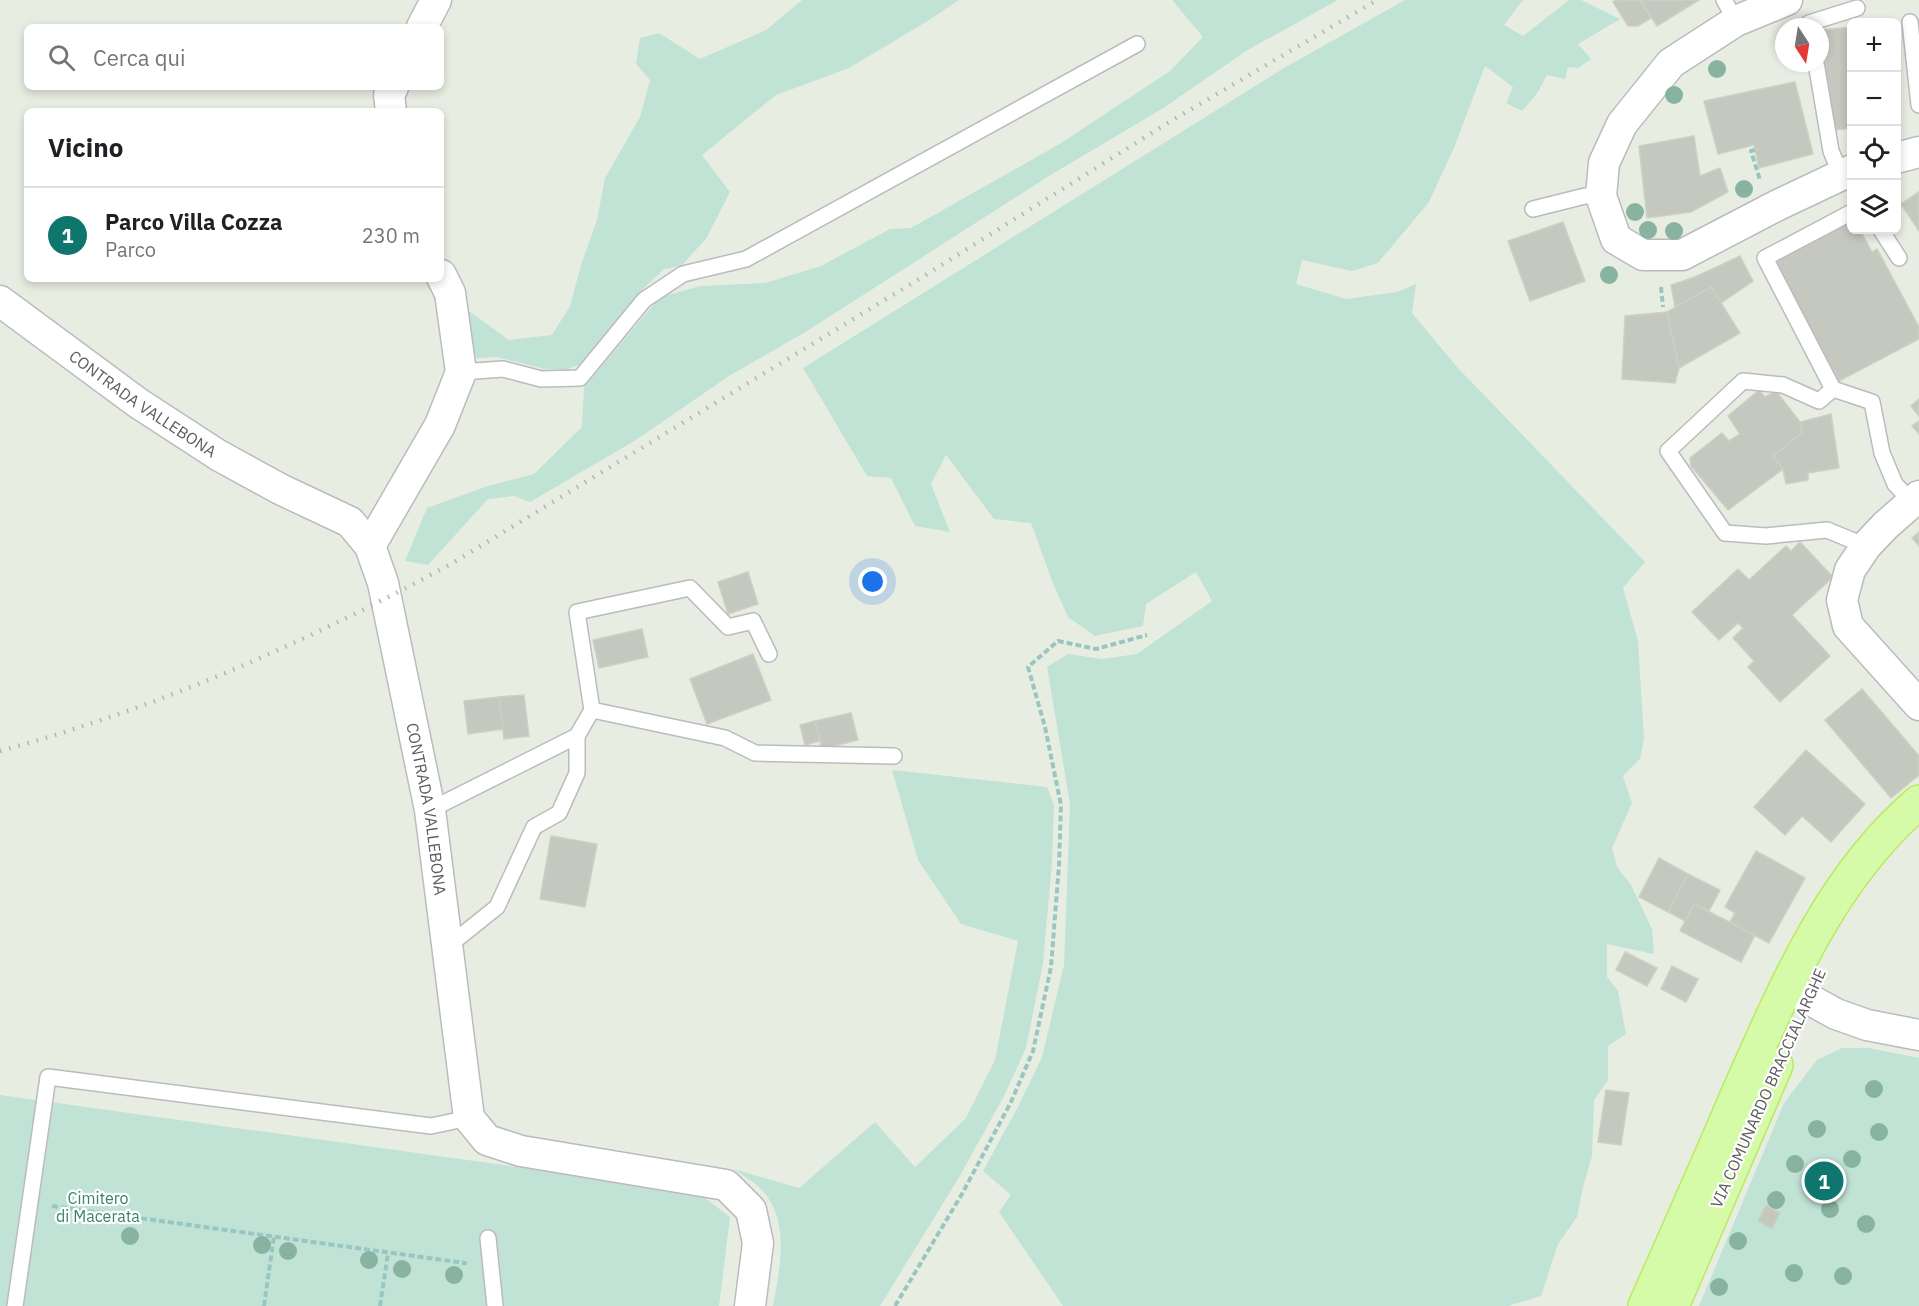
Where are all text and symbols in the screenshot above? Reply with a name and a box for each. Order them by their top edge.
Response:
north arrow [1775,18,1829,72]
map controls [1847,18,1901,234]
button: + [1847,18,1901,72]
search box [24,24,444,90]
icon: search [45,41,78,74]
text: Cerca qui [93,43,185,72]
button: − [1847,72,1901,126]
button: locate [1847,126,1901,180]
text: Vicino [48,130,123,164]
button: layers [1847,180,1901,234]
text: Parco Villa Cozza [105,207,283,236]
text: 1 [62,222,74,249]
text: 230 m [362,222,420,249]
text: Parco [105,236,156,263]
street label: CONTRADA VALLEBONA [65,346,220,461]
your location [858,567,887,596]
street label: CONTRADA VALLEBONA [402,721,451,897]
street label: VIA COMUNARDO BRACCIALARGHE [1706,965,1830,1211]
pin: 1 [1804,1158,1844,1204]
park label: Cimitero di Macerata [56,1188,140,1226]

